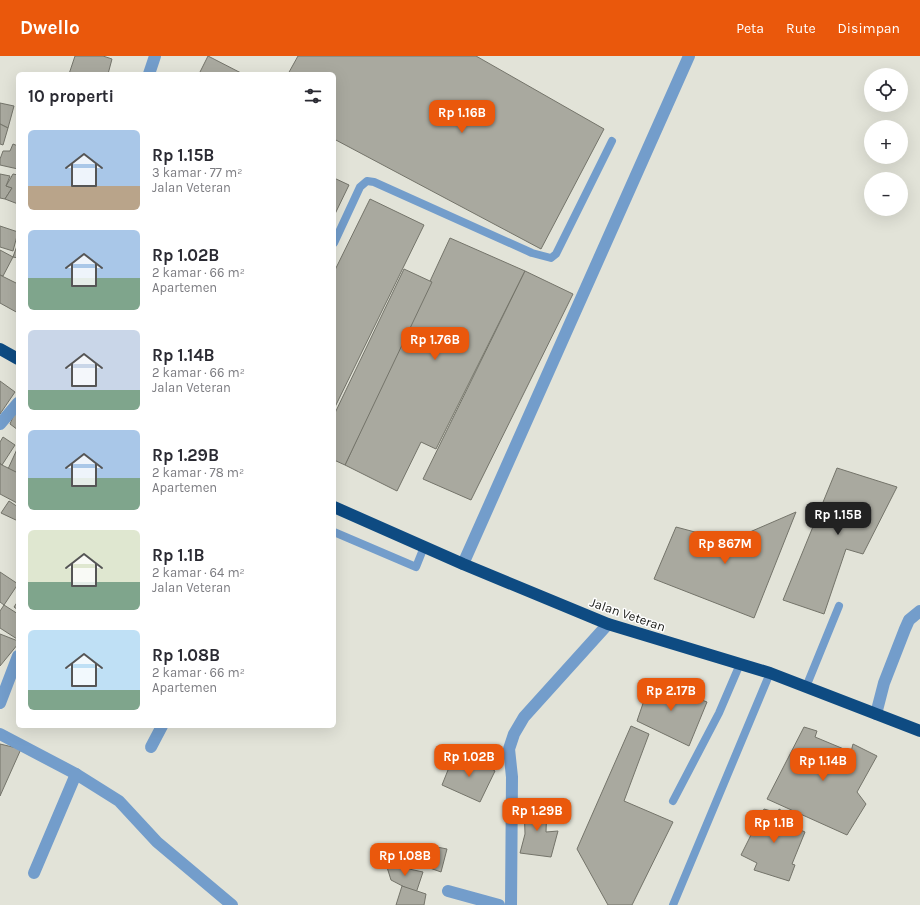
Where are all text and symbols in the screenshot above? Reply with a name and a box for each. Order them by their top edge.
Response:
text: Dwello [20,17,80,39]
text: Peta [736,20,764,37]
text: Rute [786,20,816,37]
text: Disimpan [838,20,900,37]
map controls [864,68,908,216]
button: locate [864,68,908,112]
icon: filters [302,85,324,107]
text: 10 properti [28,86,114,106]
pin: Rp 1.16B [421,100,503,134]
text: Rp 1.16B [438,105,486,120]
button: + [864,120,908,164]
text: Rp 1.15B [152,145,214,165]
icon: home [60,146,108,194]
text: 3 kamar · 77 m² [152,165,242,180]
button: − [864,172,908,216]
text: Jalan Veteran [152,180,231,195]
text: Rp 1.02B [152,245,219,265]
icon: home [60,246,108,294]
text: 2 kamar · 66 m² [152,265,245,280]
text: Apartemen [152,280,217,295]
pin: Rp 1.76B [394,327,476,361]
text: Rp 1.76B [410,332,460,347]
text: Rp 1.14B [152,345,215,365]
icon: home [60,346,108,394]
text: 2 kamar · 66 m² [152,365,245,380]
text: Jalan Veteran [152,380,231,395]
text: Rp 1.29B [152,445,219,465]
icon: home [60,446,108,494]
text: 2 kamar · 78 m² [152,465,244,480]
text: Apartemen [152,480,217,495]
pin: Rp 1.15B [797,502,879,536]
text: Rp 1.15B [814,507,862,522]
pin: Rp 867M [688,531,762,565]
text: Rp 867M [698,536,752,551]
text: Rp 1.1B [152,545,204,565]
icon: home [60,546,108,594]
text: 2 kamar · 64 m² [152,565,245,580]
text: Jalan Veteran [152,580,231,595]
street label: Jalan Veteran [588,595,668,634]
text: Rp 1.08B [152,645,220,665]
icon: home [60,646,108,694]
text: 2 kamar · 66 m² [152,665,245,680]
pin: Rp 2.17B [630,678,712,712]
text: Apartemen [152,680,217,695]
text: Rp 2.17B [646,683,696,698]
pin: Rp 1.02B [428,744,510,778]
pin: Rp 1.14B [782,748,864,782]
text: Rp 1.02B [443,749,495,764]
text: Rp 1.14B [799,753,847,768]
pin: Rp 1.29B [496,798,578,832]
text: Rp 1.29B [511,803,563,818]
pin: Rp 1.1B [737,810,811,844]
text: Rp 1.1B [754,815,794,830]
pin: Rp 1.08B [364,843,446,877]
text: Rp 1.08B [379,848,431,863]

